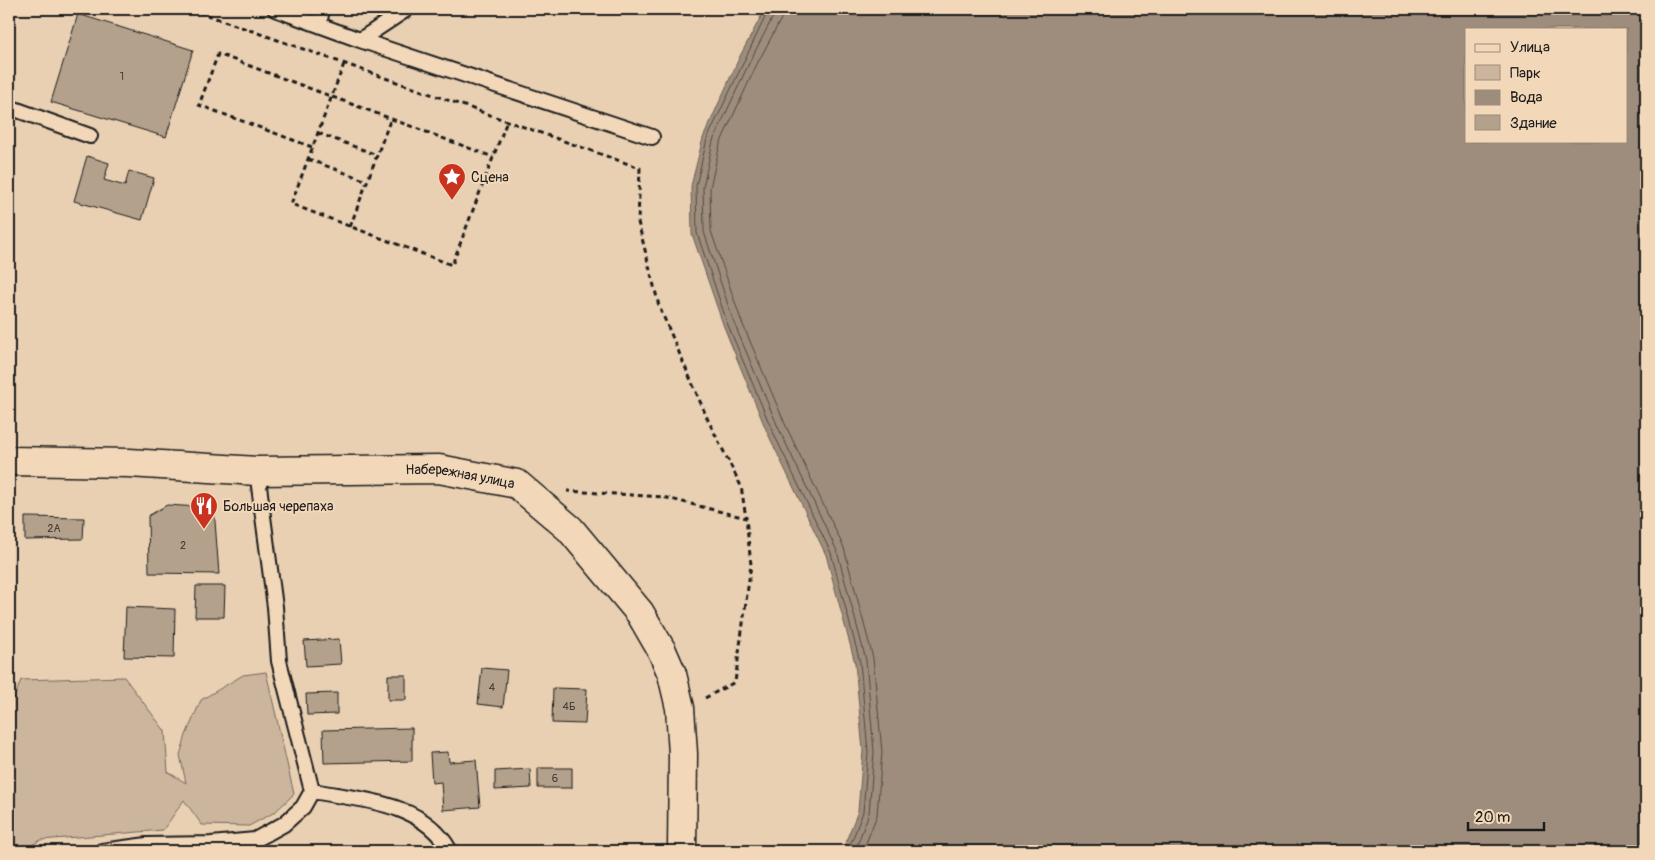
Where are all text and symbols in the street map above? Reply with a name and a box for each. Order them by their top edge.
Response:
legend [1465,28,1628,142]
text: Улица [1510,38,1550,57]
text: Парк [1510,64,1541,83]
house number: 1 [120,70,124,83]
text: Вода [1510,88,1543,107]
text: Здание [1510,114,1557,133]
place icon: Сцена [437,162,467,201]
place label: Сцена [471,169,509,186]
street label: Набережная улица [405,460,516,492]
restaurant icon: Большая черепаха [189,491,219,530]
place label: Большая черепаха [223,498,333,515]
house number: 2А [47,522,61,535]
house number: 2 [180,539,186,552]
house number: 4 [489,681,496,694]
house number: 4Б [563,700,575,713]
house number: 6 [552,772,558,785]
scale bar [1468,800,1544,832]
text: 20 m [1475,808,1510,827]

